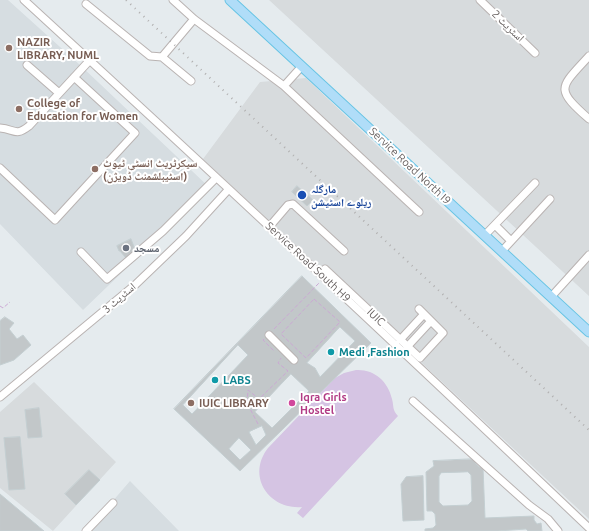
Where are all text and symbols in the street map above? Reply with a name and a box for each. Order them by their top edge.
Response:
street label: اسٹریٹ 2 [489,7,527,45]
place label: NAZIR LIBRARY, NUML [17,35,99,61]
marker: NAZIR LIBRARY, NUML [4,43,14,53]
place label: College of Education for Women [27,96,138,122]
marker: College of Education for Women [14,104,24,114]
street label: Service Road North I9 [367,125,453,207]
place label: سیکرٹریٹ انسٹی ٹیوٹ (اسٹیبلشمنٹ ڈویژن) [103,156,198,182]
marker: سیکرٹریٹ انسٹی ٹیوٹ (اسٹیبلشمنٹ ڈویژن) [90,164,100,174]
place label: مارگلہ ریلوے اسٹیشن [311,182,371,208]
marker: مارگلہ ریلوے اسٹیشن [296,189,308,201]
street label: Service Road South H9 [263,219,353,305]
place label: مسجد [134,241,159,255]
marker: مسجد [121,243,131,253]
street label: اسٹریٹ 3 [100,280,138,316]
street label: IUIC [364,305,388,329]
place label: Medi ,Fashion [339,345,410,359]
marker: Medi ,Fashion [326,347,336,357]
place label: LABS [223,373,251,387]
marker: LABS [210,375,220,385]
place label: Iqra Girls Hostel [300,390,347,416]
place label: IUIC LIBRARY [199,396,269,410]
marker: IUIC LIBRARY [186,398,196,408]
marker: Iqra Girls Hostel [287,398,297,408]

